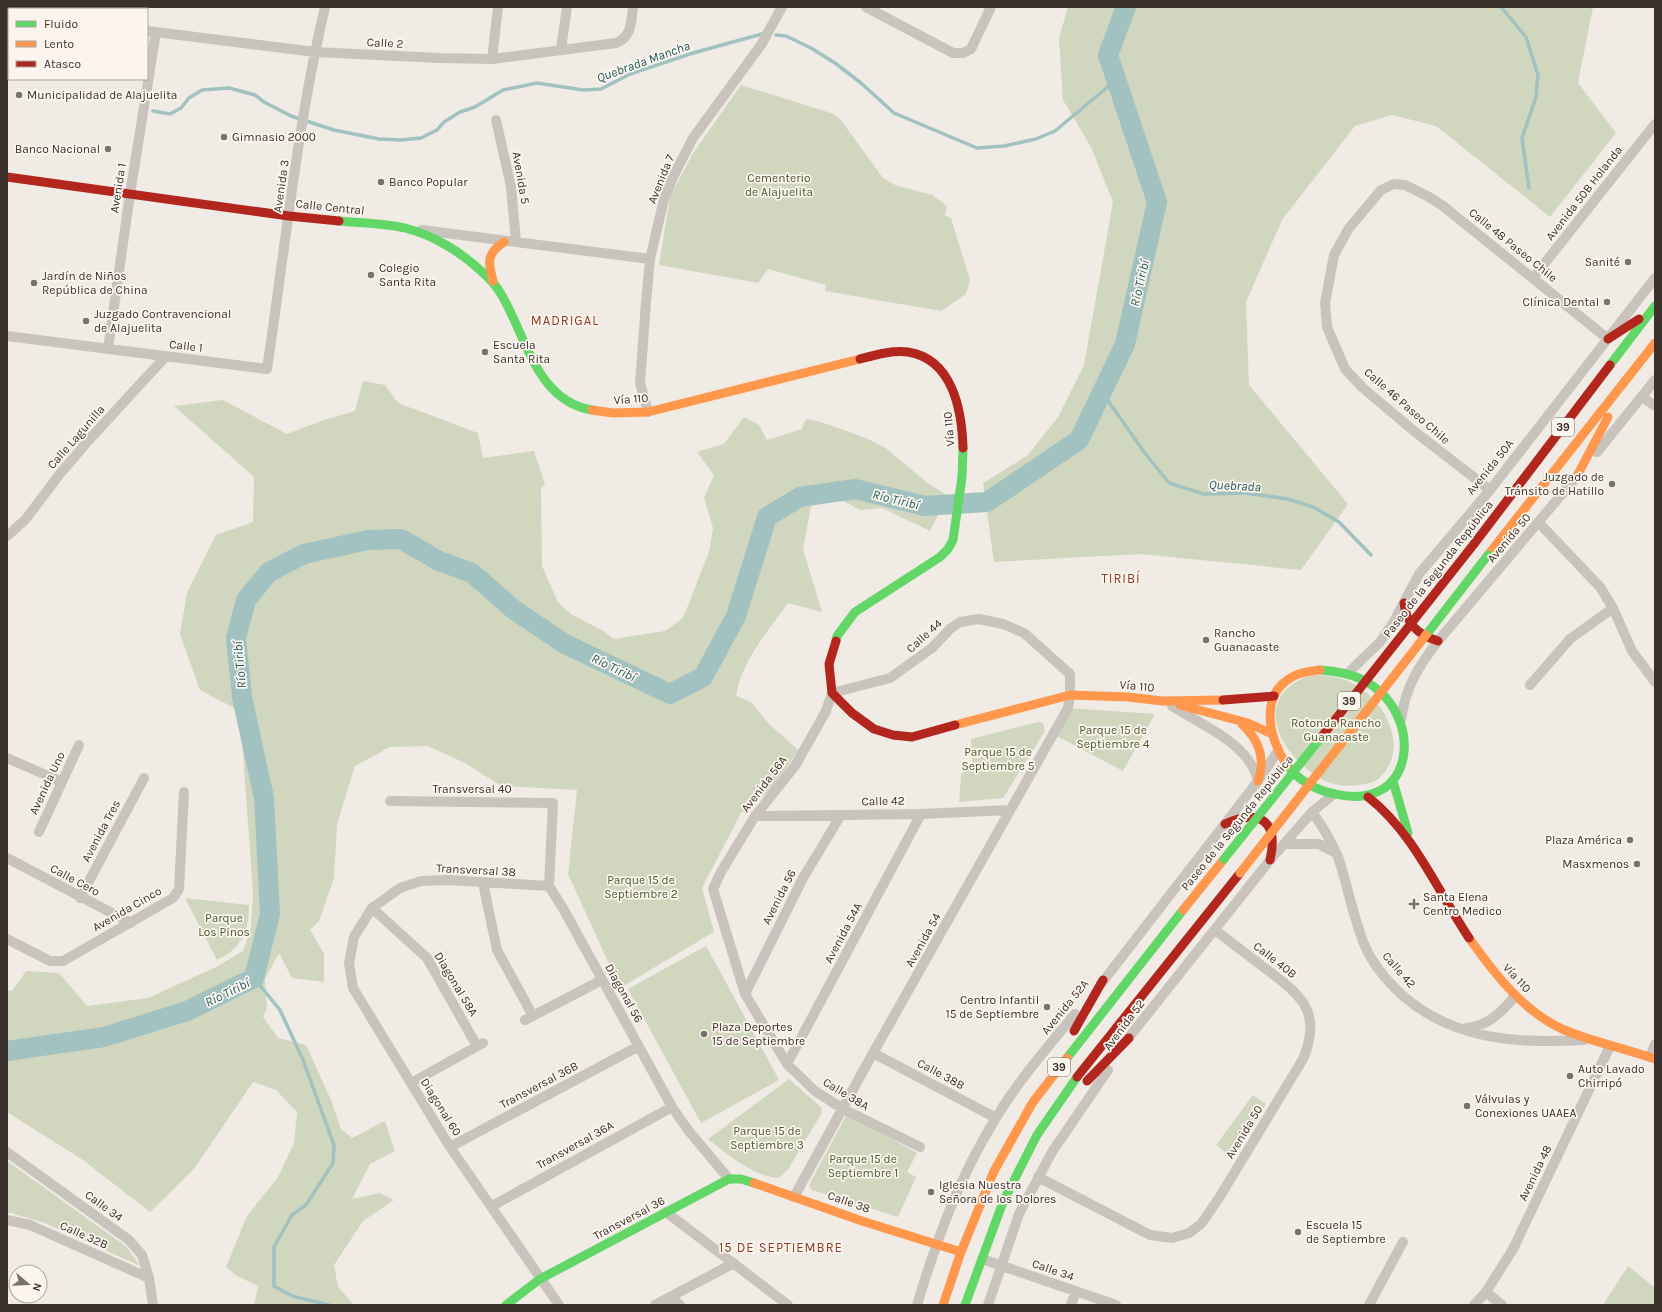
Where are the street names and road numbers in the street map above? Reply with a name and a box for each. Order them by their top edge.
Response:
street label: Calle 2 [366,35,404,51]
street label: Avenida 50B Holanda [1543,143,1625,243]
street label: Avenida 5 [510,151,533,206]
street label: Avenida 7 [645,152,677,206]
street label: Avenida 3 [270,159,292,213]
street label: Avenida 1 [107,162,129,214]
street label: Calle Central [295,196,365,218]
street label: Calle 48 Paseo Chile [1466,205,1560,285]
street label: Calle 1 [168,337,204,355]
street label: Calle 46 Paseo Chile [1361,365,1453,447]
street label: Vía 110 [613,391,649,407]
street label: Calle Lagunilla [44,402,108,472]
street label: Vía 110 [941,411,957,447]
road number: 39 [1552,418,1574,436]
street label: Avenida 50A [1463,436,1517,497]
street label: Paseo de la Segunda República [1380,498,1496,640]
street label: Avenida 50 [1484,510,1534,566]
street label: Calle 44 [903,616,945,656]
street label: Vía 110 [1119,678,1155,694]
road number: 39 [1338,692,1360,710]
street label: Avenida Uno [26,749,68,817]
street label: Avenida 56A [738,753,790,815]
street label: Paseo de la Segunda República [1178,753,1296,893]
street label: Transversal 40 [432,782,512,796]
street label: Calle 42 [861,794,905,808]
street label: Avenida Tres [79,798,123,864]
street label: Calle Cero [48,861,102,899]
street label: Transversal 38 [436,861,516,879]
street label: Avenida 56 [759,867,799,927]
street label: Avenida Cinco [90,884,164,934]
street label: Avenida 54A [821,900,865,966]
street label: Avenida 54 [902,910,944,969]
street label: Calle 40B [1251,939,1299,981]
street label: Diagonal 58A [431,949,481,1019]
street label: Calle 42 [1379,949,1419,991]
street label: Vía 110 [1500,960,1534,996]
street label: Diagonal 56 [602,961,646,1025]
street label: Avenida 52A [1039,977,1092,1037]
street label: Avenida 52 [1100,997,1148,1053]
street label: Calle 38B [915,1056,967,1092]
street label: Transversal 36B [497,1058,581,1112]
road number: 39 [1048,1058,1070,1076]
street label: Calle 38A [821,1075,872,1113]
street label: Diagonal 60 [418,1076,464,1138]
street label: Avenida 50 [1223,1103,1265,1161]
street label: Transversal 36A [534,1118,616,1172]
street label: Avenida 48 [1515,1143,1555,1203]
street label: Calle 34 [82,1188,126,1225]
street label: Calle 38 [826,1188,872,1216]
street label: Transversal 36 [591,1193,667,1243]
street label: Calle 32B [58,1218,110,1252]
street label: Calle 34 [1030,1256,1076,1284]

